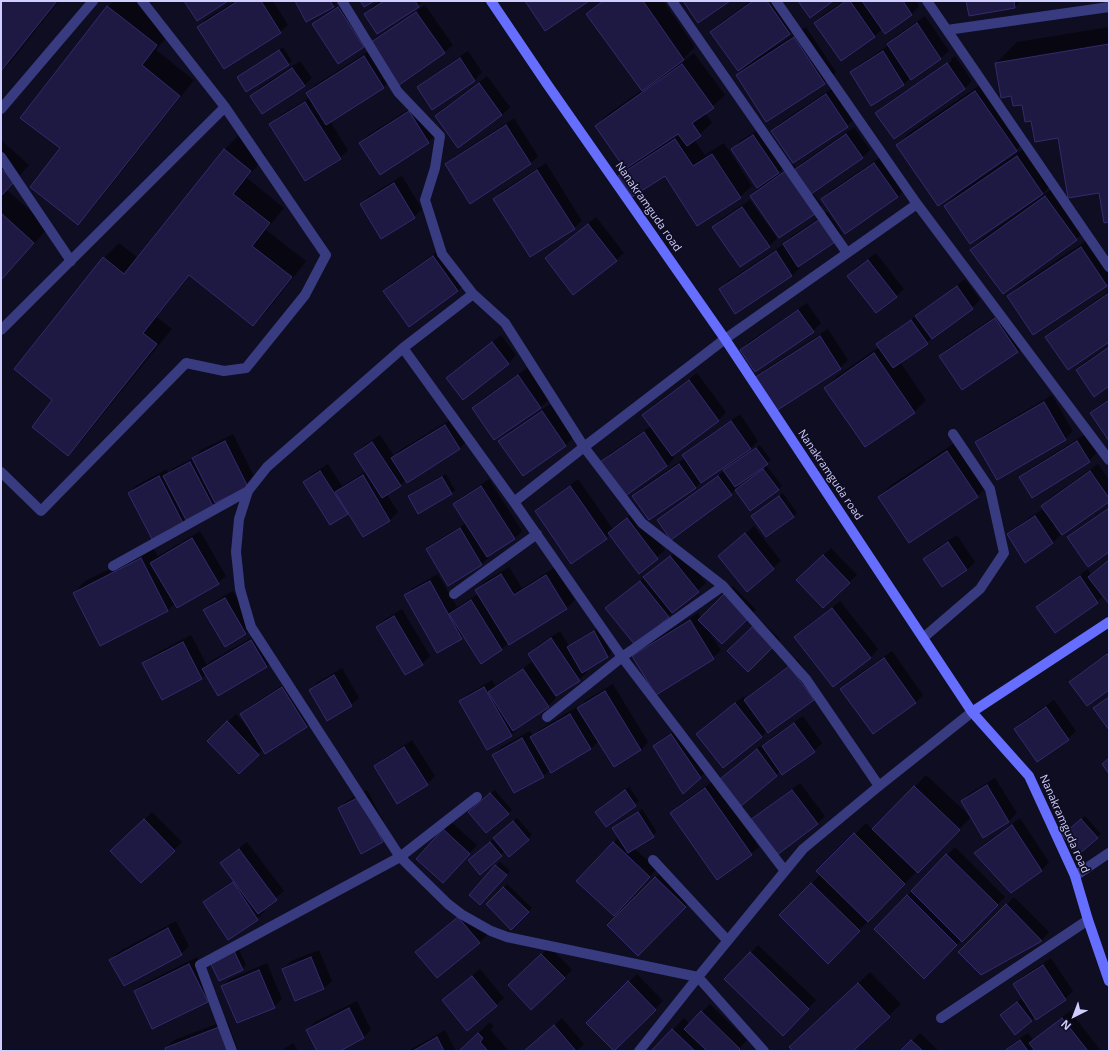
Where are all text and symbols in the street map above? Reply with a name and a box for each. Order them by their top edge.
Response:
street label: Nanakramguda road [612,160,684,254]
street label: Nanakramguda road [795,427,865,523]
street label: Nanakramguda road [1036,773,1092,875]
north arrow [1054,996,1094,1036]
text: N [1057,1017,1074,1034]

